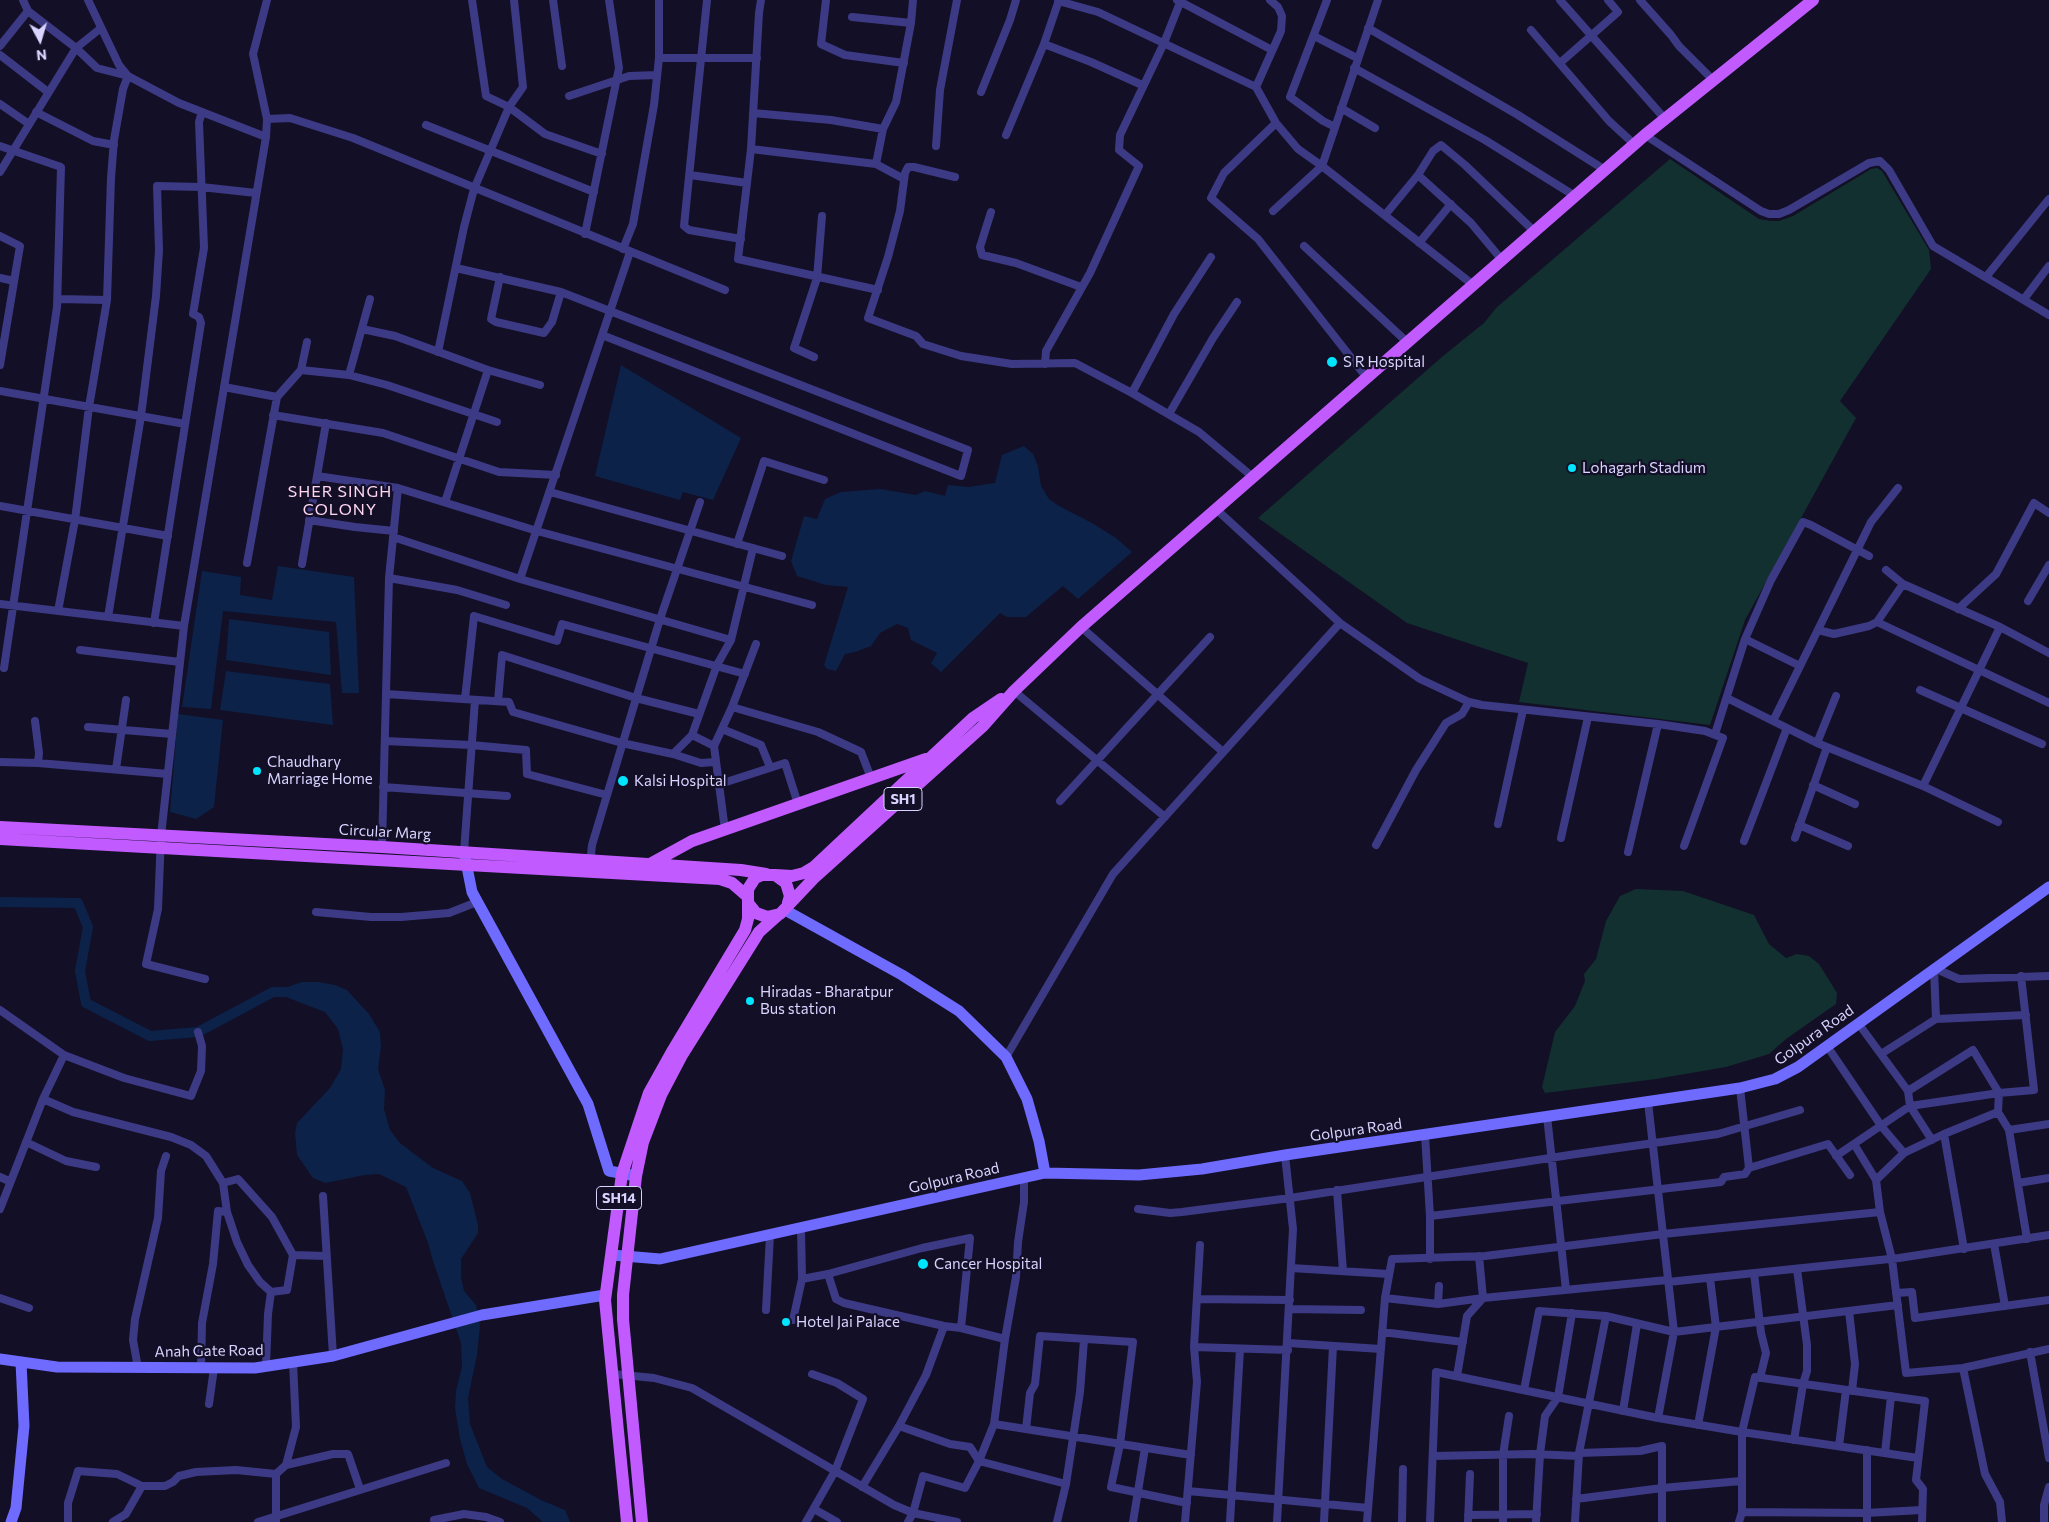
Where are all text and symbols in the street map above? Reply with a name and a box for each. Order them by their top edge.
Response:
north arrow [15,15,65,65]
text: N [36,46,48,64]
place label: S R Hospital [1343,353,1425,371]
marker: S R Hospital [1325,355,1339,369]
place label: Lohagarh Stadium [1582,459,1706,477]
marker: Lohagarh Stadium [1566,462,1578,474]
district label: SHER SINGH COLONY [287,482,393,520]
place label: Chaudhary Marriage Home [267,753,373,788]
marker: Chaudhary Marriage Home [251,765,263,777]
place label: Kalsi Hospital [634,772,727,790]
marker: Kalsi Hospital [616,774,630,788]
road number: SH1 [884,788,922,811]
street label: Circular Marg [338,821,432,843]
place label: Hiradas - Bharatpur Bus station [760,983,893,1018]
marker: Hiradas - Bharatpur Bus station [744,995,756,1007]
street label: Golpura Road [1771,1001,1857,1069]
street label: Golpura Road [1309,1115,1403,1145]
street label: Golpura Road [907,1159,1001,1197]
road number: SH14 [596,1186,642,1210]
place label: Cancer Hospital [934,1255,1042,1273]
marker: Cancer Hospital [916,1257,930,1271]
place label: Hotel Jai Palace [796,1313,900,1331]
marker: Hotel Jai Palace [780,1316,792,1328]
street label: Anah Gate Road [154,1341,264,1361]

